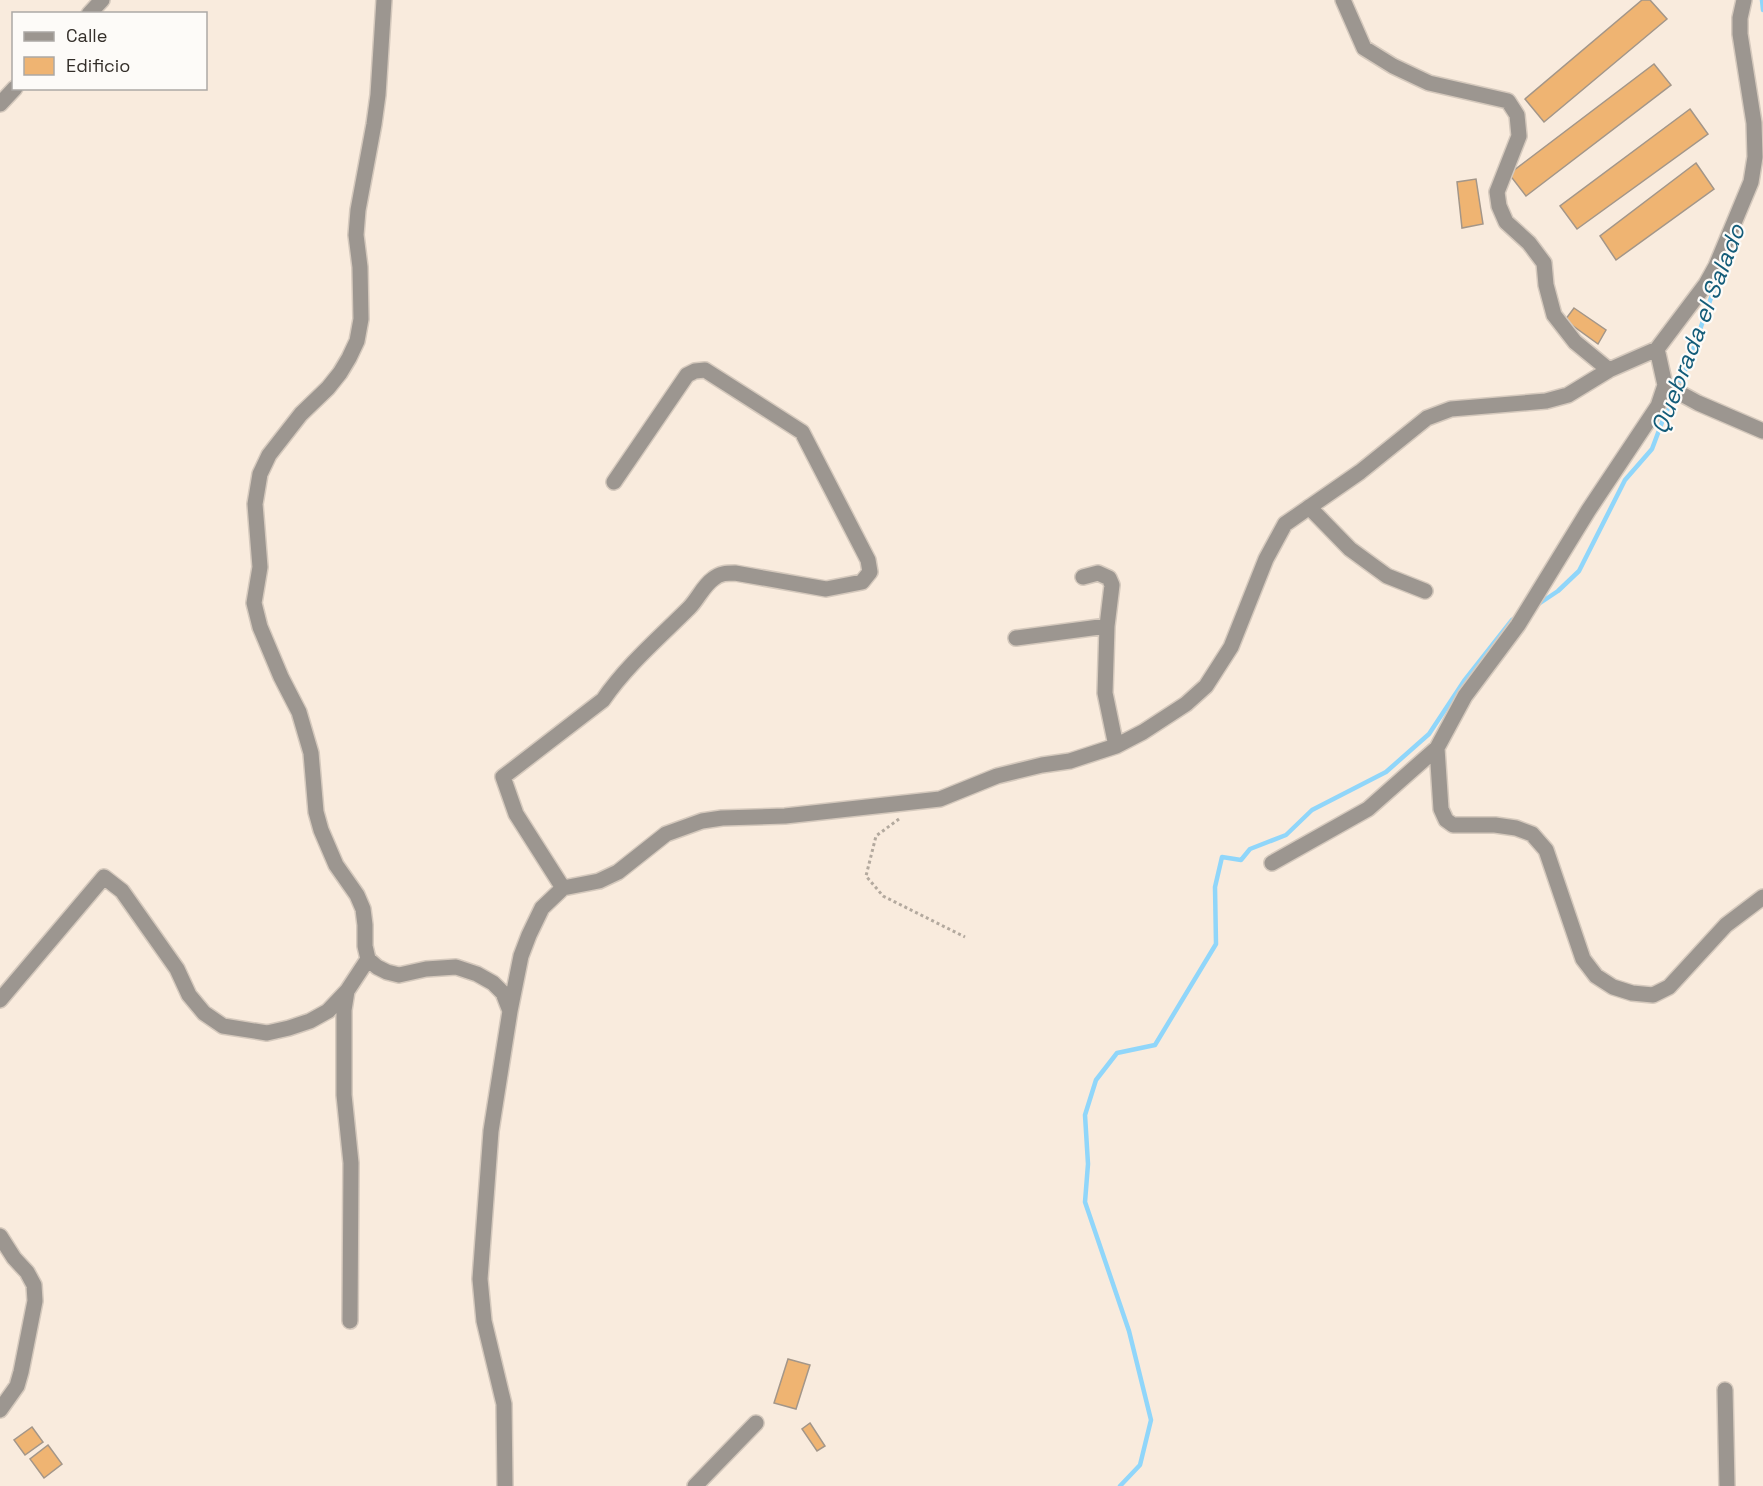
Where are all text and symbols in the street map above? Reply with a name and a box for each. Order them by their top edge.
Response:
legend [12,12,207,90]
text: Calle [66,24,107,47]
text: Edificio [66,54,130,77]
water label: Quebrada el Salado [1643,218,1752,438]

